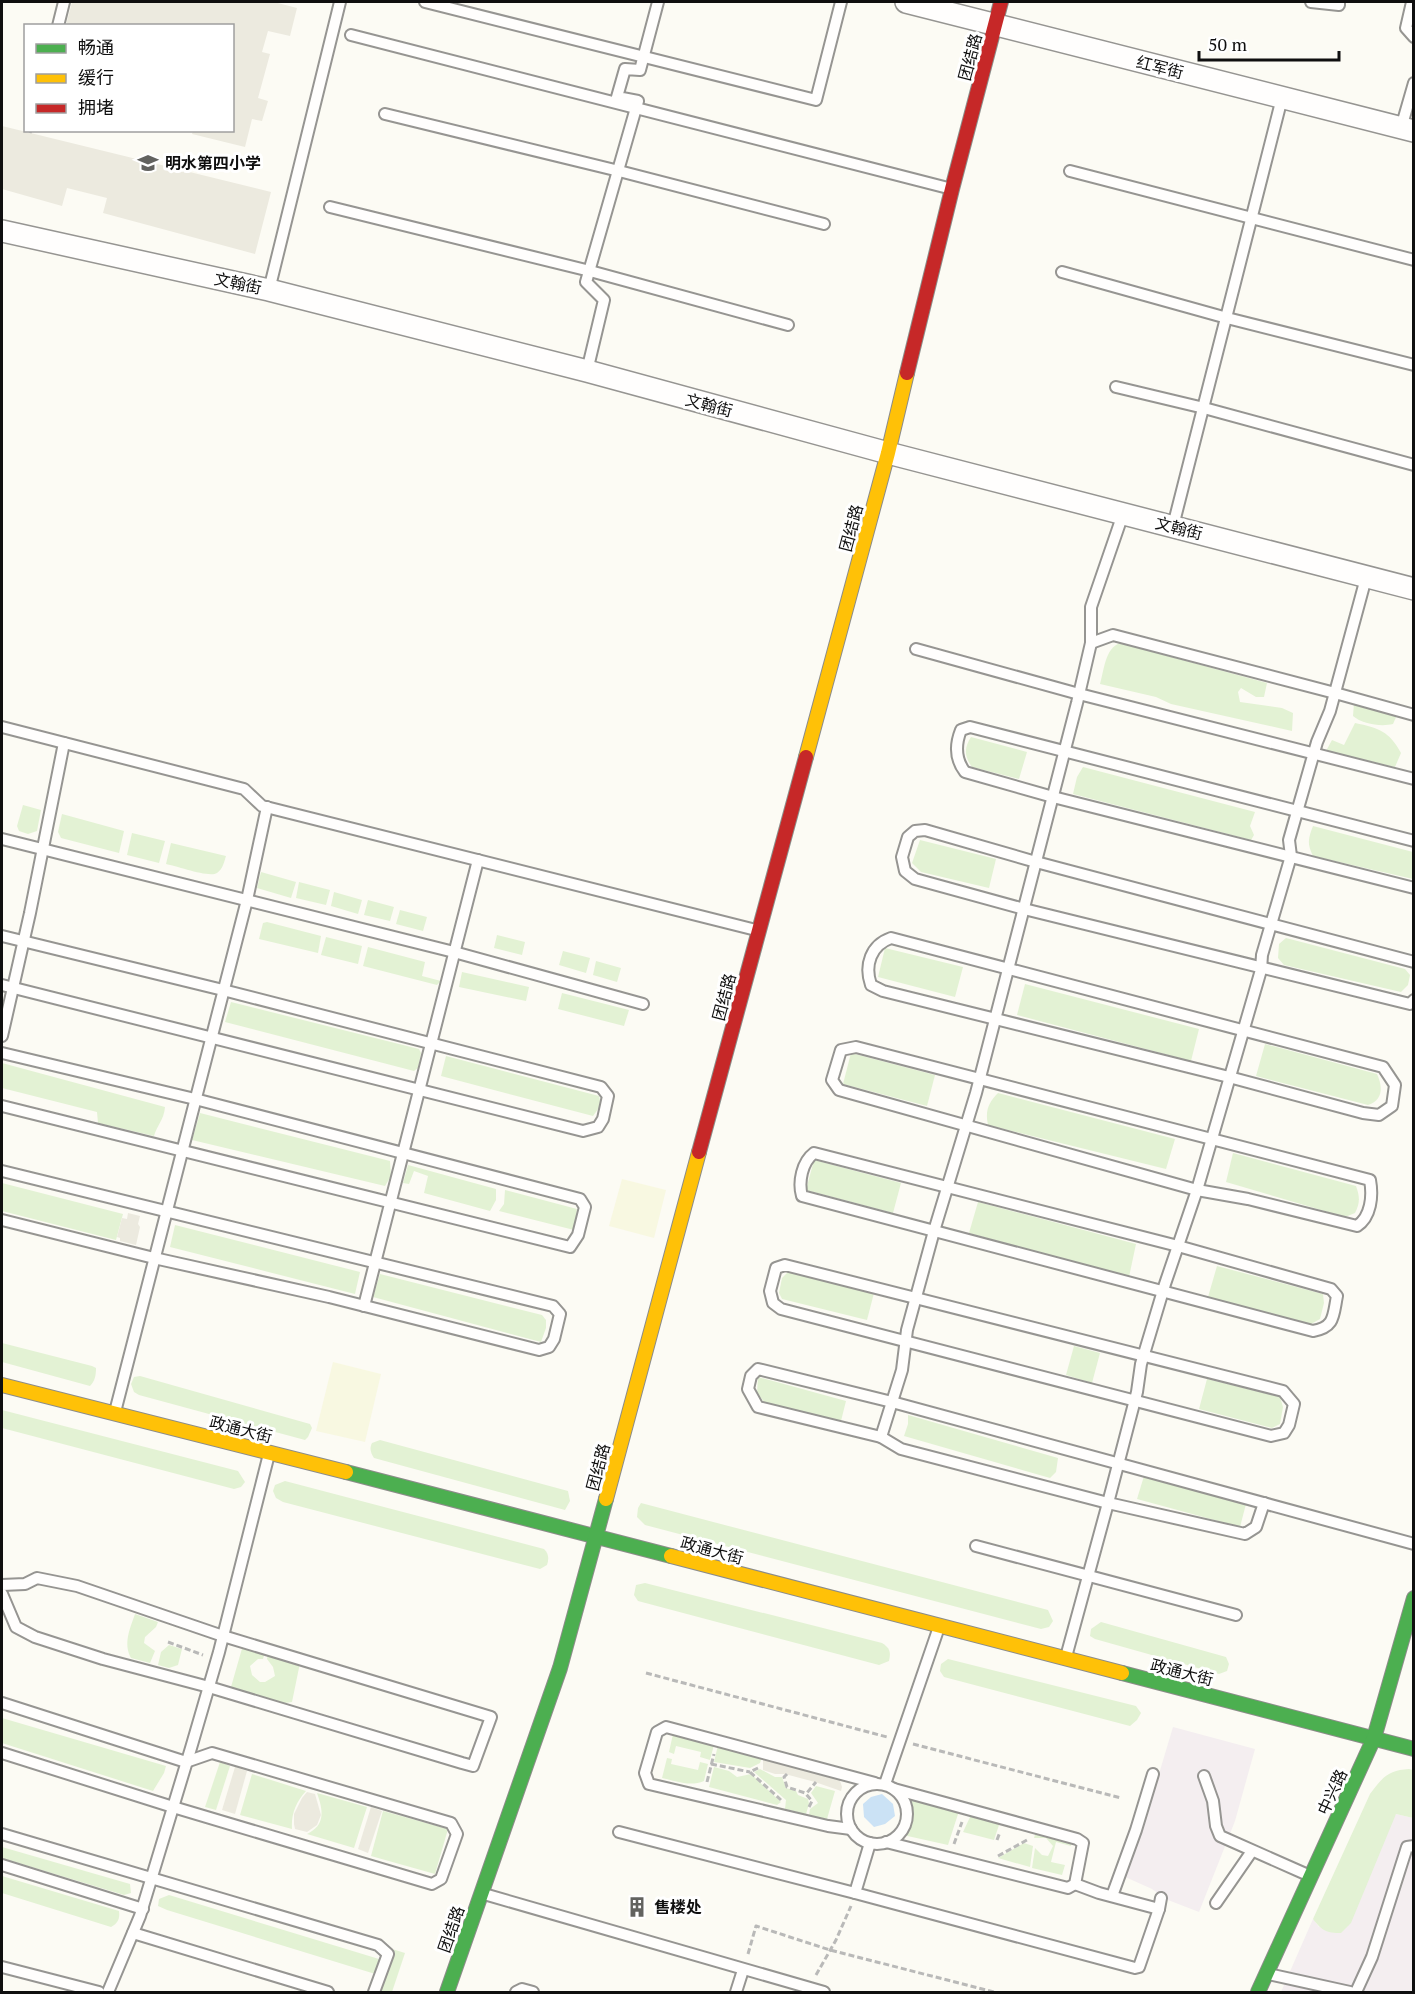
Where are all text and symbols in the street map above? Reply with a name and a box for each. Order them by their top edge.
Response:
legend [24,24,234,132]
scale bar [1199,24,1338,62]
street label: 团结路 [953,31,987,83]
text: 50 m [1208,32,1248,56]
text: 畅通 [78,35,114,59]
street label: 红军街 [1134,51,1186,83]
text: 缓行 [78,65,114,89]
text: 拥堵 [78,95,114,119]
school or university icon: 明水第四小学 [136,151,160,175]
place label: 明水第四小学 [165,152,261,174]
street label: 文翰街 [212,267,264,299]
street label: 文翰街 [683,388,735,422]
street label: 团结路 [834,502,868,554]
street label: 文翰街 [1153,512,1205,544]
street label: 团结路 [707,971,741,1023]
street label: 政通大街 [207,1411,275,1447]
street label: 团结路 [581,1441,615,1493]
street label: 政通大街 [678,1531,746,1569]
street label: 政通大街 [1148,1654,1216,1690]
street label: 中兴路 [1312,1766,1352,1818]
building icon: 售楼处 [625,1895,649,1919]
place label: 售楼处 [654,1896,702,1918]
street label: 团结路 [433,1903,469,1955]

